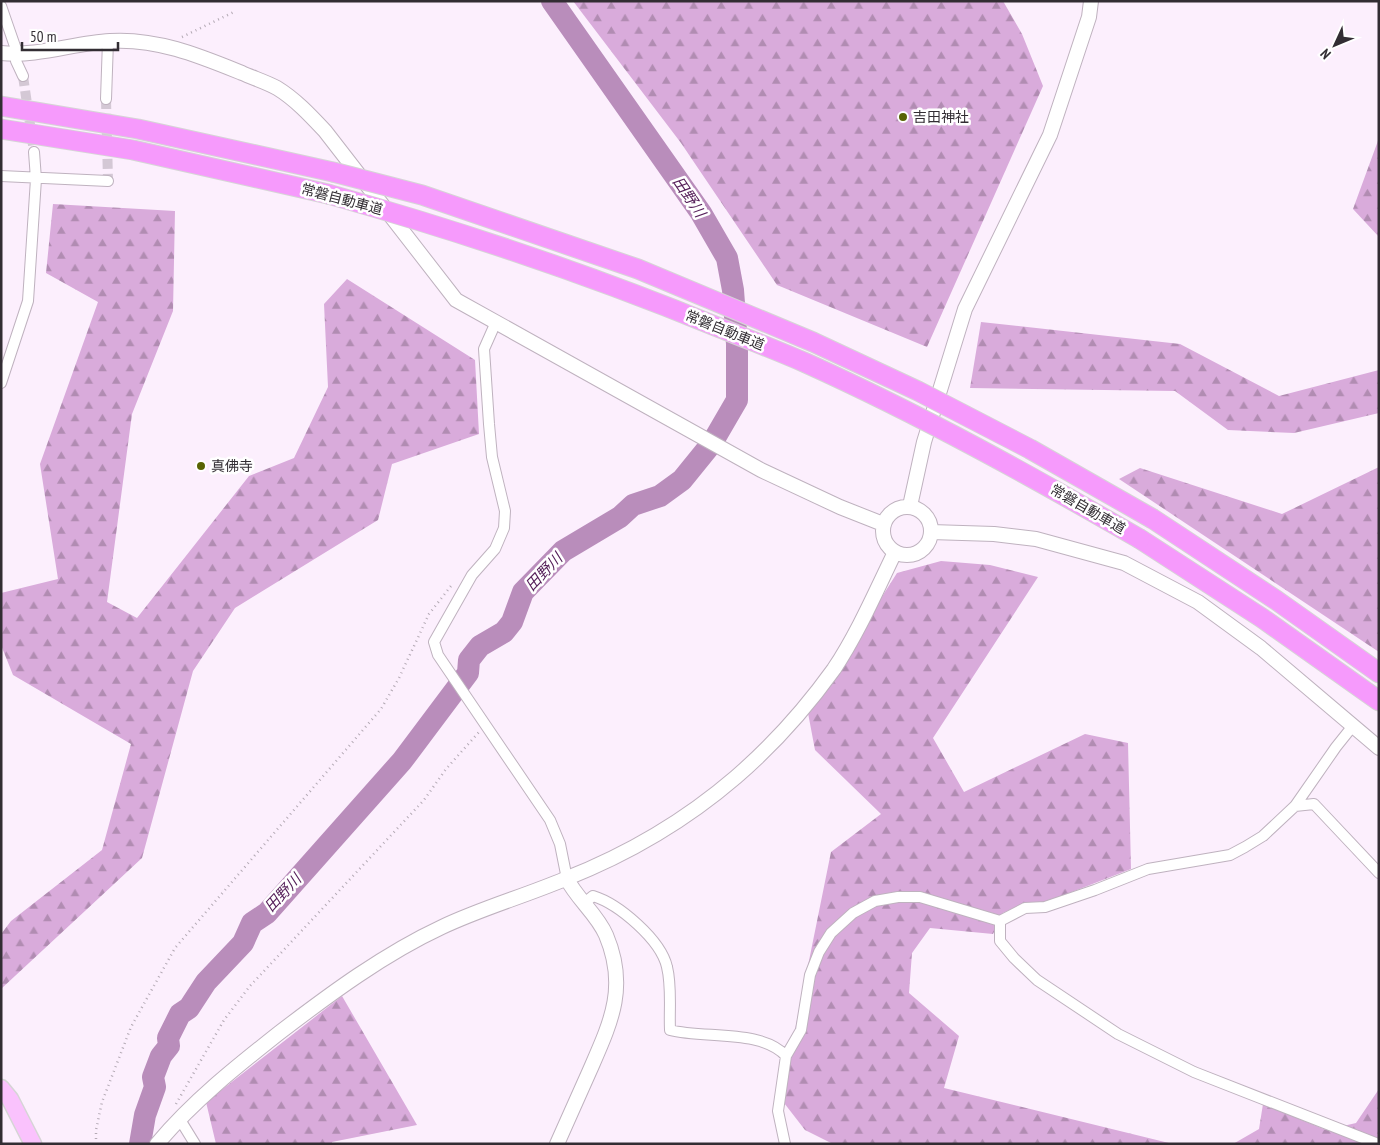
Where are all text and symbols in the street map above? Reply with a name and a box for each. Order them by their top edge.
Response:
scale bar [22,20,119,52]
north arrow [1310,20,1360,70]
text: 50 m [30,27,56,46]
text: N [1317,45,1335,63]
place label: 吉田神社 [913,108,969,126]
marker: 吉田神社 [897,111,909,123]
water label: 田野川 [669,173,711,222]
street label: 常磐自動車道 [299,179,385,219]
street label: 常磐自動車道 [683,306,767,354]
place label: 真佛寺 [211,457,253,475]
marker: 真佛寺 [195,460,207,472]
street label: 常磐自動車道 [1047,480,1129,538]
water label: 田野川 [521,547,567,594]
water label: 田野川 [260,868,306,916]

